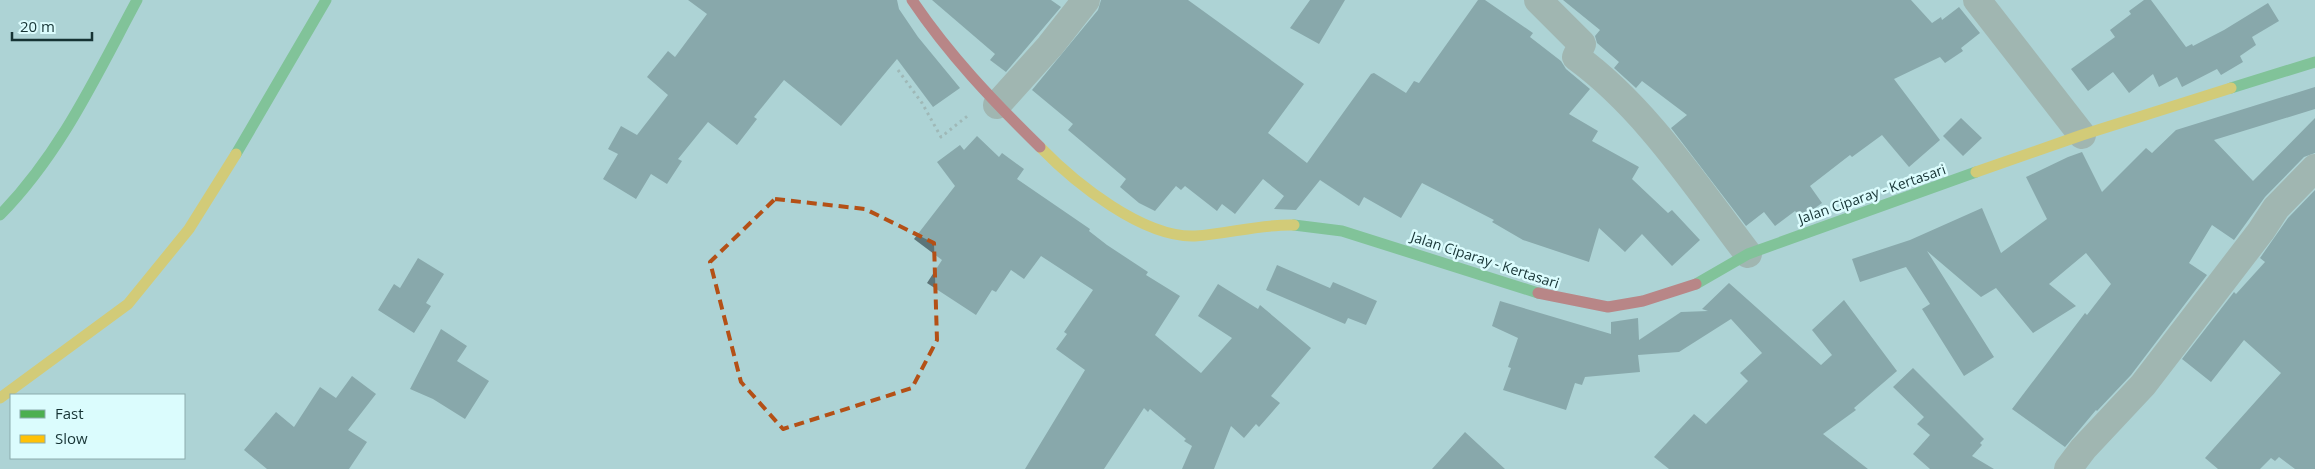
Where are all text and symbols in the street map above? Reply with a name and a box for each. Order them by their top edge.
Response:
scale bar [12,10,92,42]
text: 20 m [20,16,55,36]
street label: Jalan Ciparay - Kertasari [1794,159,1948,228]
street label: Jalan Ciparay - Kertasari [1407,226,1562,292]
legend [10,394,185,459]
text: Fast [55,403,84,423]
text: Slow [55,428,88,448]

